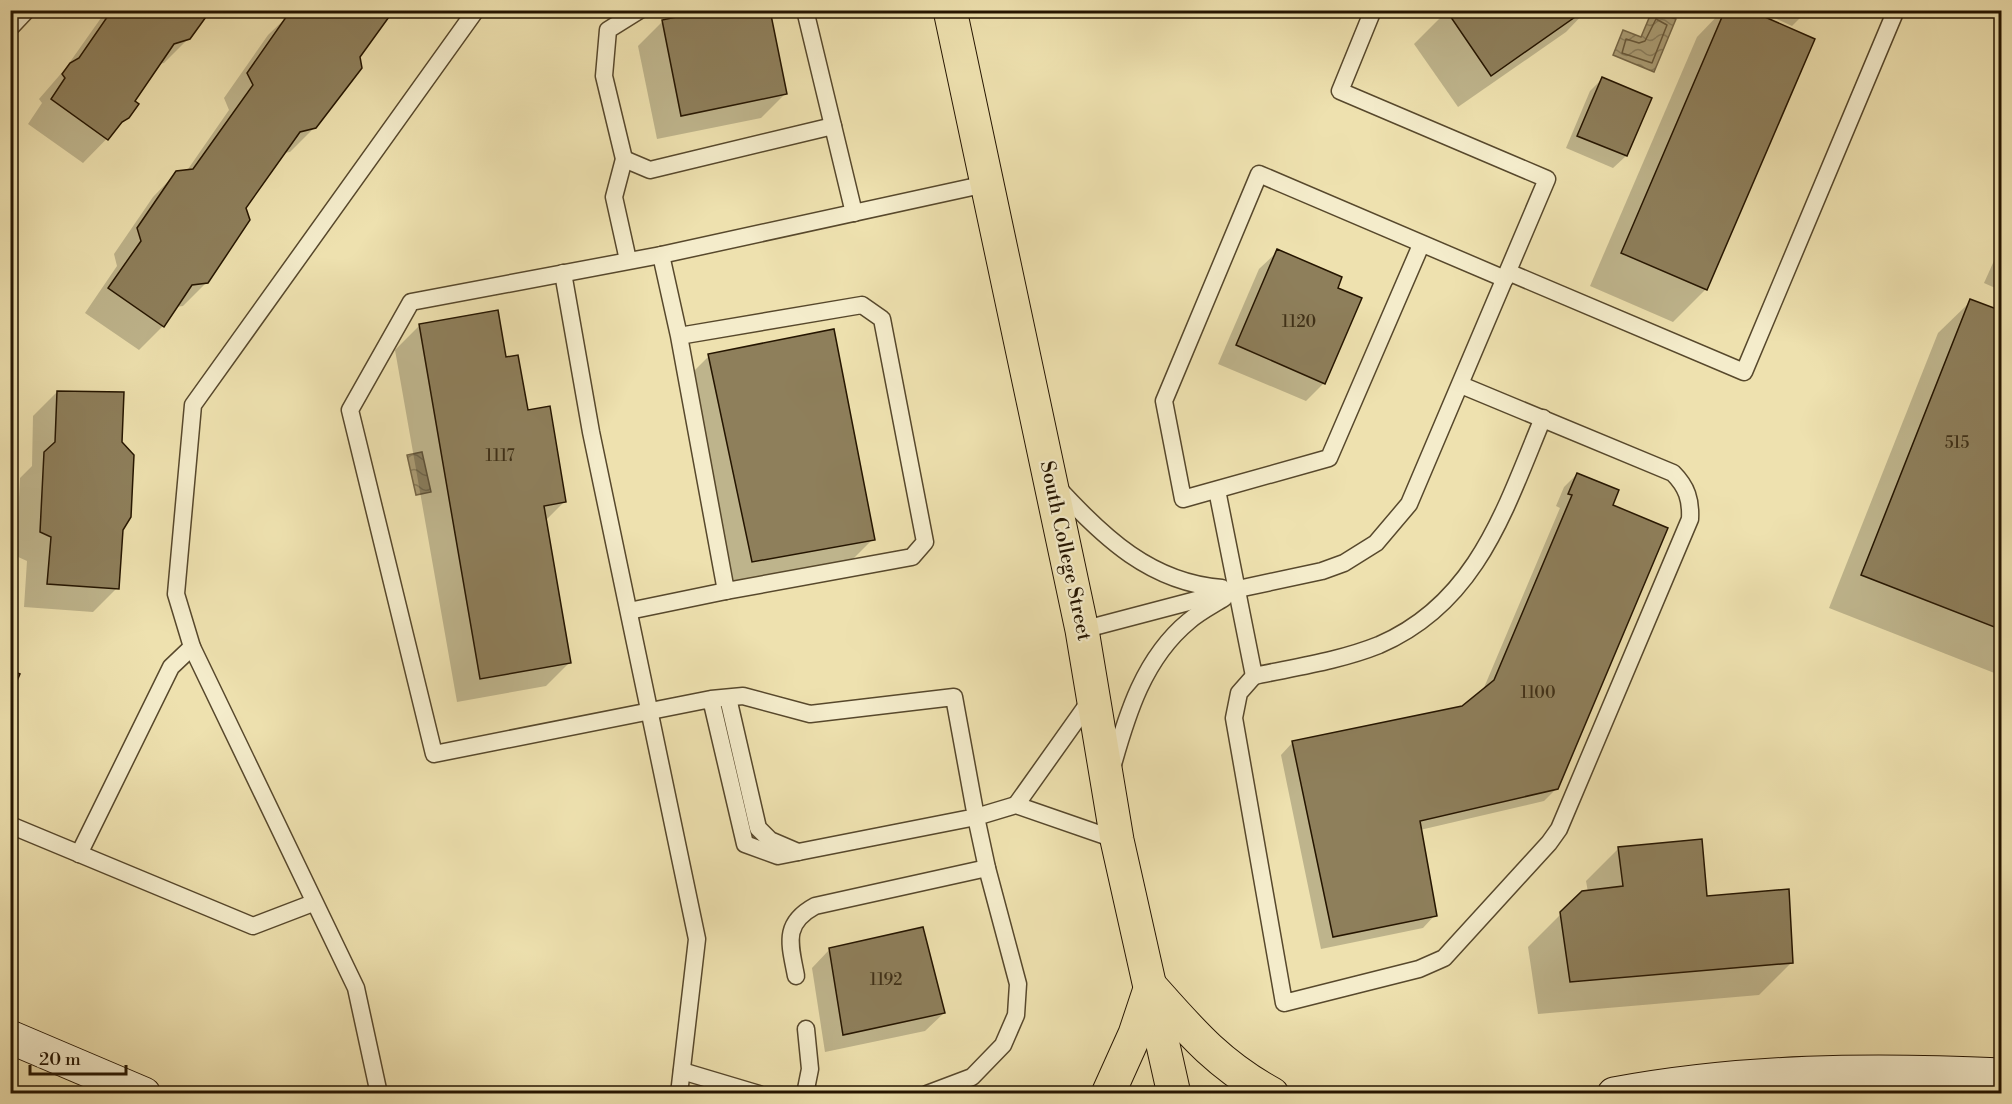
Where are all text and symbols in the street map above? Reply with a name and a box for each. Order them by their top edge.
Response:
house number: 1120 [1282,312,1316,332]
house number: 515 [1945,433,1969,453]
house number: 1117 [486,446,514,466]
street label: South College Street [1034,459,1096,643]
house number: 1100 [1520,683,1556,703]
house number: 1192 [870,970,902,990]
scale bar [30,1038,126,1076]
text: 20 m [39,1048,81,1071]

